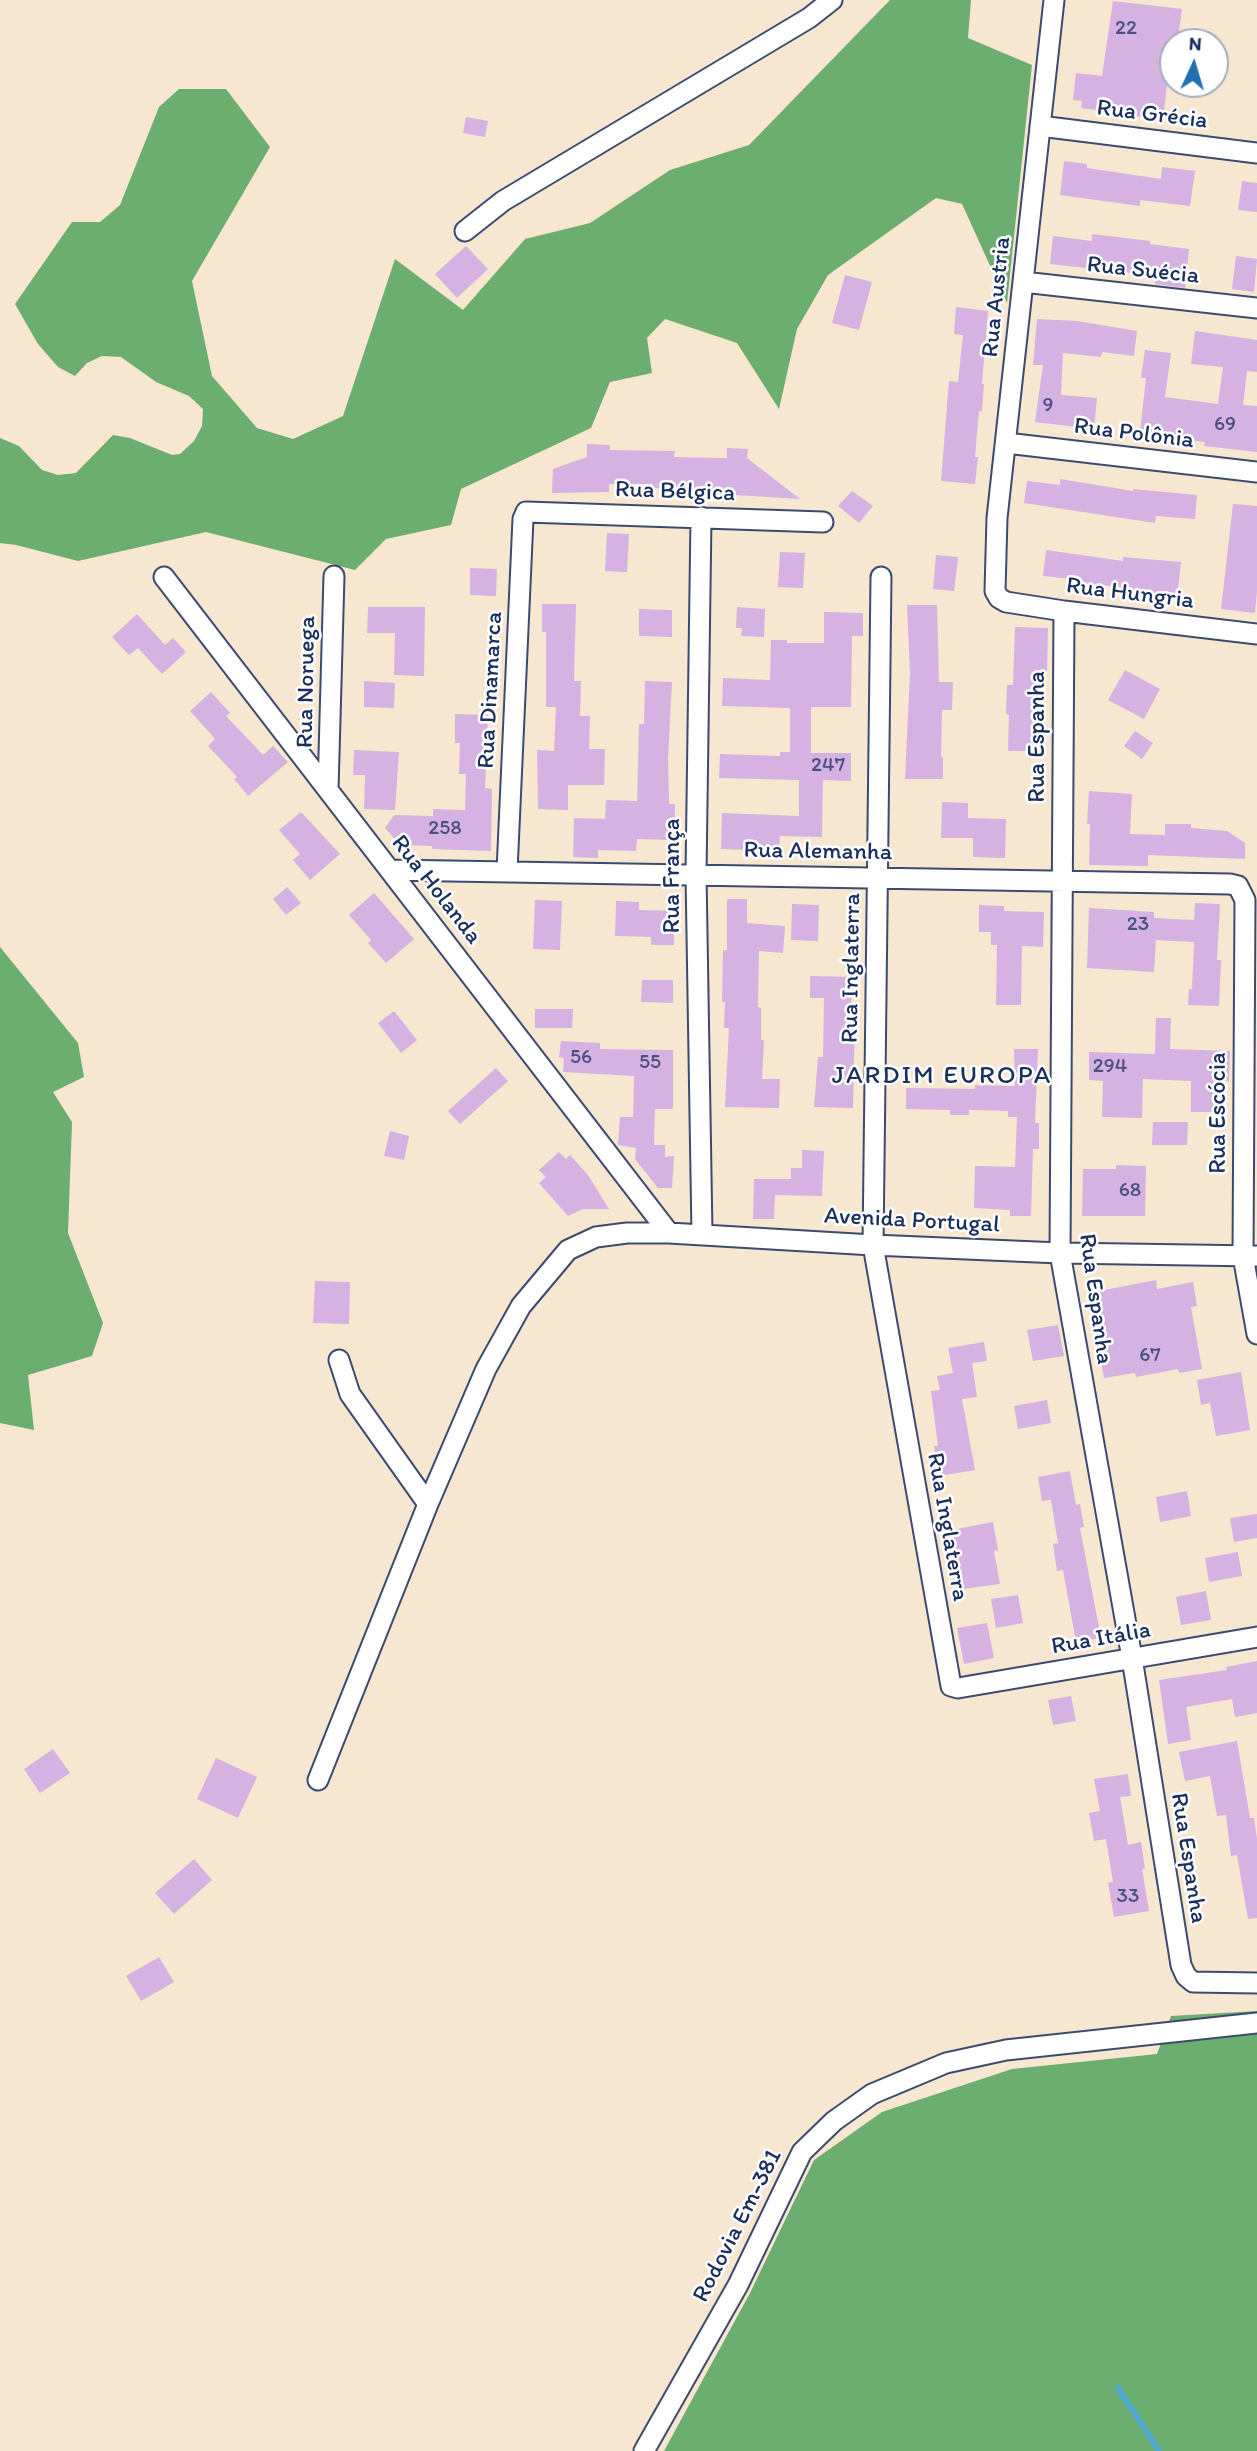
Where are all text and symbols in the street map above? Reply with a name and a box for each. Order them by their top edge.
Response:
house number: 22 [1115,16,1137,42]
north arrow [1159,28,1229,98]
text: N [1188,32,1203,55]
street label: Rua Grécia [1095,94,1209,136]
street label: Rua Austria [976,235,1018,359]
street label: Rua Suécia [1085,251,1201,291]
house number: 9 [1043,393,1053,419]
street label: Rua Polônia [1072,412,1196,456]
house number: 69 [1214,412,1236,438]
street label: Rua Bélgica [614,476,736,508]
street label: Rua Hungria [1064,572,1196,616]
street label: Rua Dinamarca [472,611,510,769]
street label: Rua Noruega [291,616,323,748]
street label: Rua Espanha [1024,671,1052,803]
house number: 247 [811,753,845,779]
house number: 258 [428,816,462,842]
street label: Rua França [659,819,687,933]
street label: Rua Holanda [384,830,488,950]
street label: Rua Alemanha [743,836,893,868]
street label: Rua Inglaterra [836,893,868,1043]
house number: 23 [1127,912,1149,938]
house number: 56 [570,1045,592,1071]
house number: 55 [639,1050,661,1076]
street label: Rua Escócia [1205,1052,1233,1174]
house number: 294 [1093,1054,1127,1080]
district label: JARDIM EUROPA [834,1060,1050,1092]
house number: 68 [1119,1178,1141,1204]
street label: Avenida Portugal [823,1202,1001,1240]
street label: Rua Espanha [1072,1232,1118,1366]
house number: 67 [1139,1343,1161,1369]
street label: Rua Inglaterra [920,1450,974,1604]
street label: Rua Itália [1049,1616,1153,1662]
street label: Rua Espanha [1163,1791,1213,1925]
house number: 33 [1117,1884,1139,1910]
street label: Rodovia Em-381 [687,2145,789,2307]

